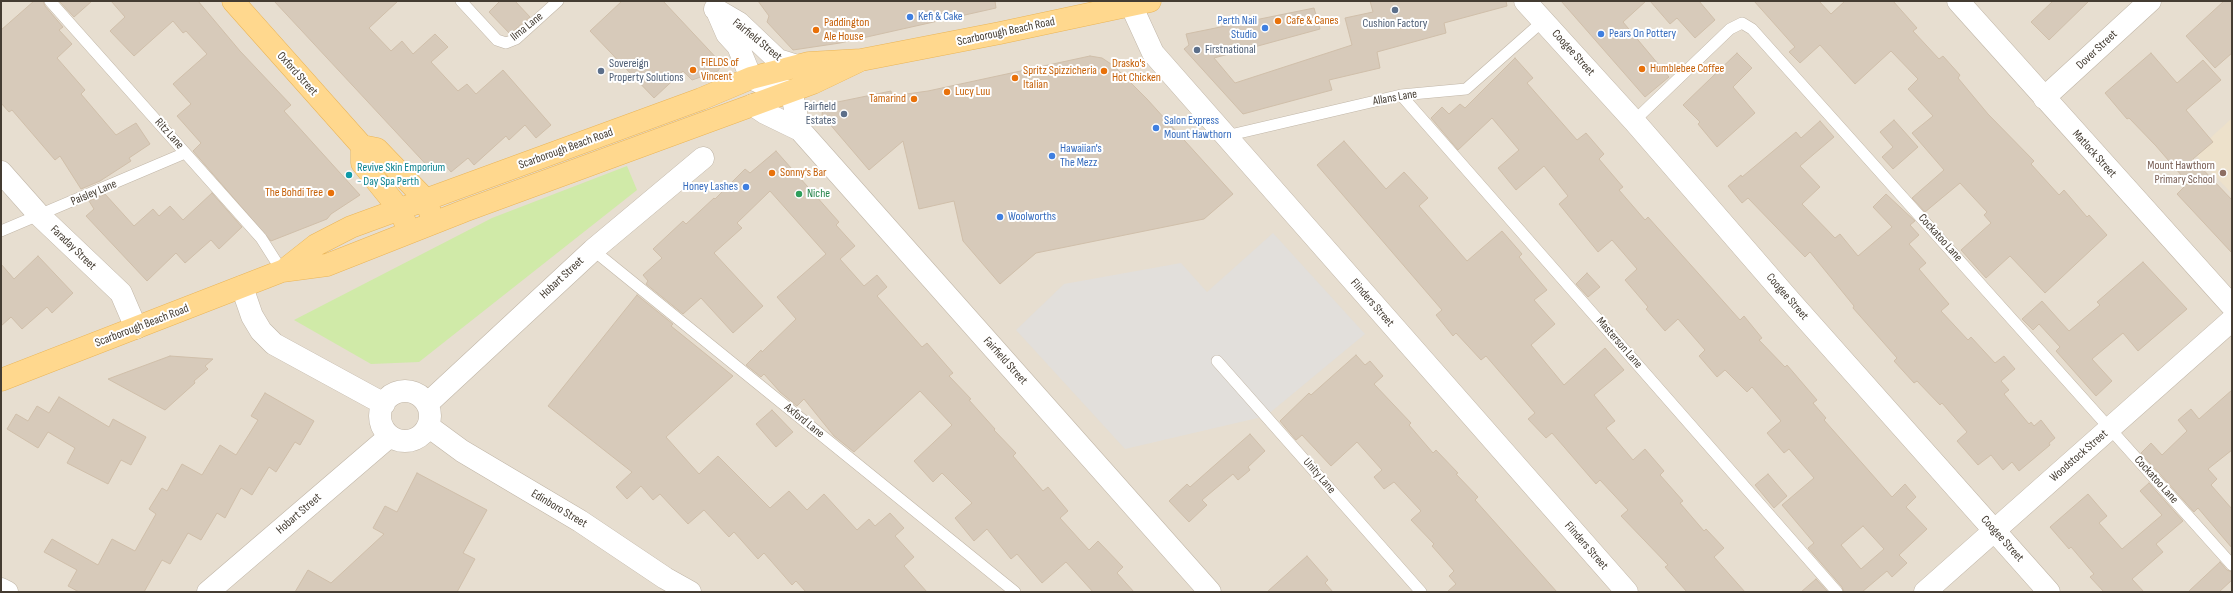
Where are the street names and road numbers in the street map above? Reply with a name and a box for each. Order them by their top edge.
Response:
street label: Ilma Lane [508,9,546,45]
street label: Scarborough Beach Road [956,15,1056,49]
street label: Fairfield Street [729,16,785,64]
street label: Coogee Street [1548,27,1598,79]
street label: Dover Street [2074,27,2120,73]
street label: Oxford Street [274,49,320,99]
street label: Allans Lane [1372,87,1418,109]
street label: Ritz Lane [151,116,187,152]
street label: Scarborough Beach Road [517,125,615,173]
street label: Matlock Street [2069,127,2119,181]
street label: Paisley Lane [69,177,119,209]
street label: Cockatoo Lane [1915,211,1965,265]
street label: Faraday Street [47,223,99,273]
street label: Hobart Street [537,254,587,302]
street label: Coogee Street [1763,271,1811,323]
street label: Flinders Street [1347,276,1397,330]
street label: Scarborough Beach Road [93,301,191,351]
street label: Masterson Lane [1593,314,1645,372]
street label: Fairfield Street [980,334,1030,388]
street label: Axford Lane [781,401,827,441]
street label: Woodstock Street [2047,427,2111,485]
street label: Cockatoo Lane [2131,453,2181,507]
street label: Unity Lane [1300,455,1338,497]
street label: Edinboro Street [528,487,590,531]
street label: Hobart Street [273,490,325,538]
street label: Coogee Street [1977,513,2027,565]
street label: Flinders Street [1561,519,1611,573]

